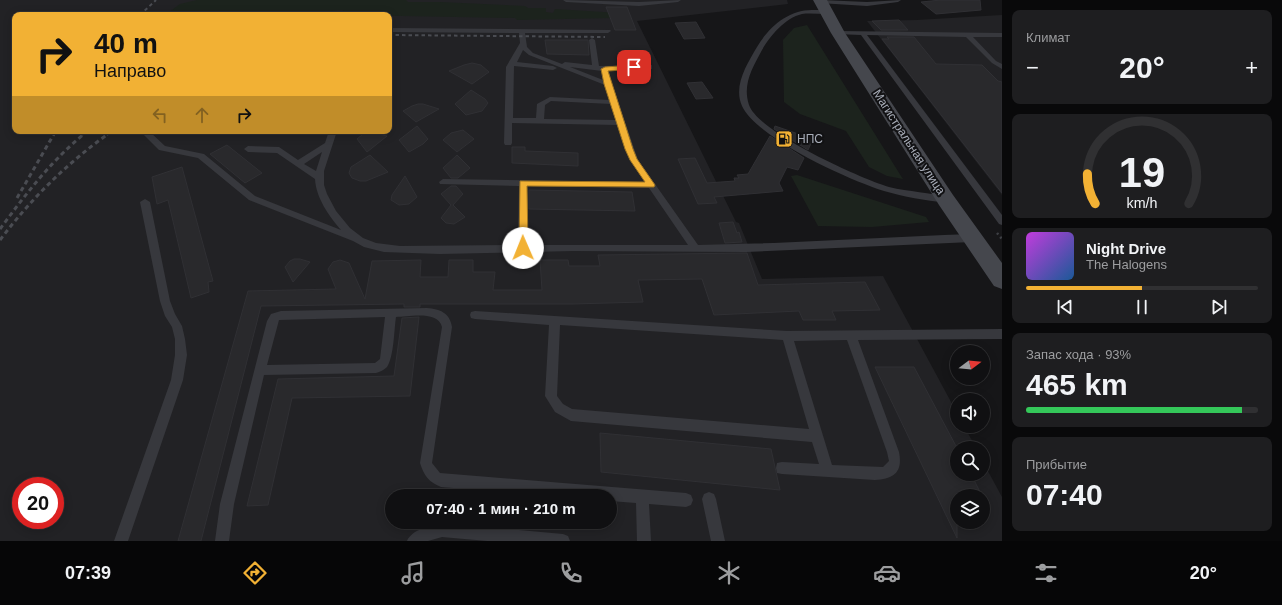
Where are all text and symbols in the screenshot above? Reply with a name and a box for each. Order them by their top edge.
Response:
icon: right [28,28,80,80]
text: 40 m [94,28,158,59]
text: Климат [1026,30,1070,45]
pin [617,50,651,84]
text: 20° [1119,51,1165,84]
text: − [1026,55,1039,80]
text: + [1245,55,1258,80]
icon: arrive [623,56,645,78]
text: Направо [94,61,166,81]
street label: Магистральная улица [870,87,948,197]
icon: left [149,104,171,126]
icon: ahead [191,104,213,126]
icon: right [233,104,255,126]
fuel station icon: НПС [774,129,794,149]
place label: НПС [797,132,823,146]
text: 19 [1119,149,1165,196]
text: km/h [1127,195,1158,211]
position arrow [502,227,544,269]
text: Night Drive [1086,240,1166,257]
text: The Halogens [1086,257,1167,272]
icon: previous [1054,296,1076,318]
icon: pause [1131,296,1153,318]
icon: next [1208,296,1230,318]
north arrow [950,345,990,385]
map controls [950,345,990,529]
text: Запас хода · 93% [1026,347,1131,362]
text: 465 km [1026,368,1128,401]
button: sound [950,393,990,433]
button: search [950,441,990,481]
text: Прибытие [1026,457,1087,472]
speed limit sign: 20 [12,477,64,529]
text: 07:40 [1026,478,1103,511]
button: layers [950,489,990,529]
text: 07:40 · 1 мин · 210 m [426,500,576,517]
icon: directions [241,559,269,587]
icon: music [399,559,427,587]
icon: phone [557,559,585,587]
icon: climate [715,559,743,587]
icon: car [873,559,901,587]
icon: filters [1032,559,1060,587]
text: 07:39 [65,563,111,583]
text: 20° [1190,563,1217,583]

